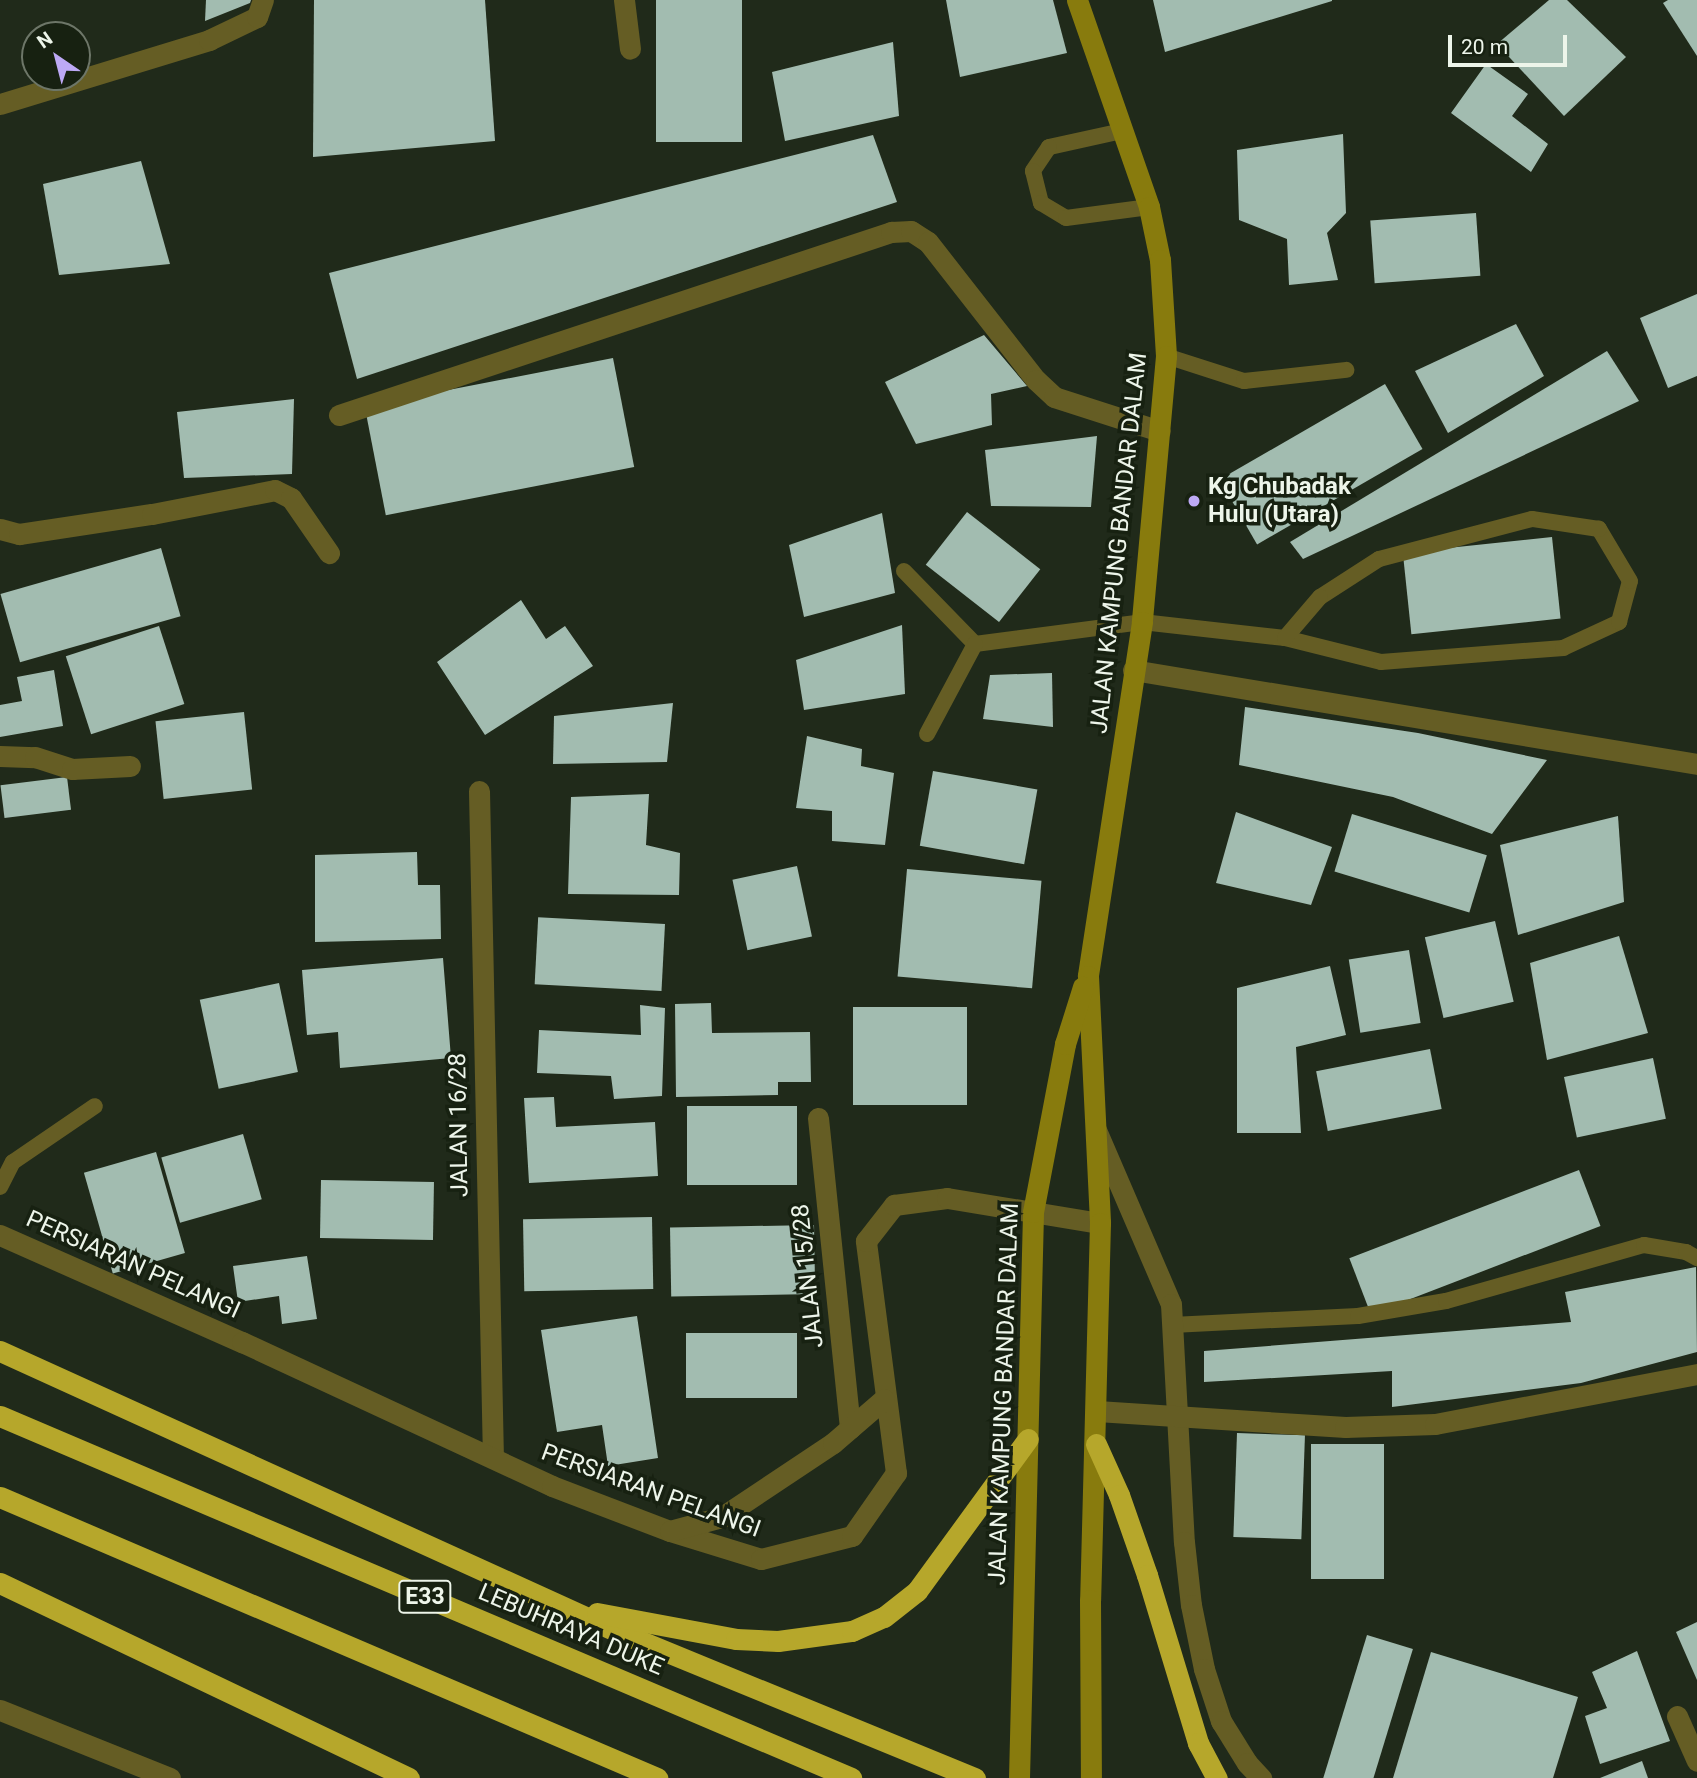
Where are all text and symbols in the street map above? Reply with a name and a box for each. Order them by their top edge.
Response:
north arrow [21,21,91,91]
scale bar [1452,21,1571,65]
text: N [33,27,57,53]
text: 20 m [1461,35,1508,59]
street label: JALAN KAMPUNG BANDAR DALAM [1085,351,1153,735]
place label: Kg Chubadak Hulu (Utara) [1208,473,1351,529]
marker: Kg Chubadak Hulu (Utara) [1186,493,1202,509]
street label: JALAN 16/28 [443,1053,475,1197]
street label: JALAN KAMPUNG BANDAR DALAM [983,1202,1025,1586]
street label: JALAN 15/28 [786,1203,830,1349]
street label: PERSIARAN PELANGI [21,1205,245,1325]
street label: PERSIARAN PELANGI [537,1438,765,1544]
road number: E33 [397,1578,453,1616]
street label: LEBUHRAYA DUKE [474,1578,668,1682]

